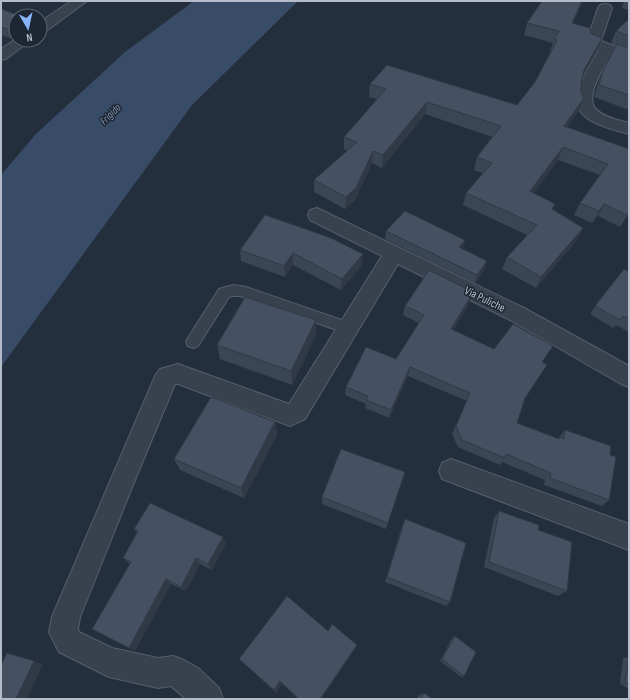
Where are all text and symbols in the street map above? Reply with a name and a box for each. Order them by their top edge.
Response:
north arrow [8,8,48,48]
text: N [25,31,33,44]
water label: Frigido [97,101,124,128]
street label: Via Puliche [462,283,508,316]

